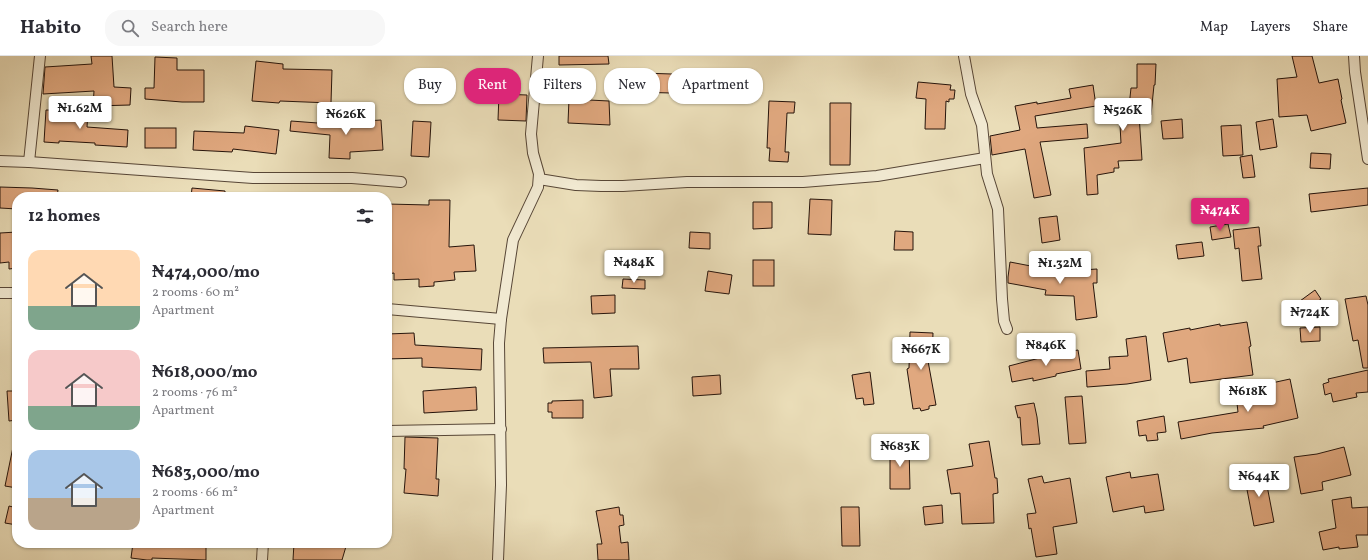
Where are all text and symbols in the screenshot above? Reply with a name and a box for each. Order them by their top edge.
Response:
search box [105,10,385,46]
text: Habito [20,15,81,41]
icon: search [119,17,141,39]
text: Search here [151,17,228,38]
text: Map [1200,18,1228,37]
text: Layers [1250,18,1290,37]
text: Share [1312,18,1348,37]
chip: Buy [404,68,456,104]
chip: Rent [464,68,521,104]
chip: Filters [529,68,596,104]
chip: New [604,68,660,104]
chip: Apartment [668,68,763,104]
pin: ₦1.62M [47,96,113,130]
pin: ₦526K [1095,98,1151,132]
text: ₦1.62M [58,100,102,118]
pin: ₦626K [318,102,374,136]
text: ₦526K [1103,102,1143,120]
text: ₦626K [326,106,366,124]
pin: ₦474K [1192,198,1248,232]
text: ₦474K [1200,202,1240,220]
text: 12 homes [28,205,100,228]
icon: filters [354,205,376,227]
pin: ₦484K [606,250,662,284]
pin: ₦1.32M [1027,251,1093,285]
text: ₦484K [613,254,655,272]
text: ₦1.32M [1038,255,1082,273]
text: ₦474,000/mo [152,261,260,284]
icon: home [60,266,108,314]
text: 2 rooms · 60 m² [152,284,239,302]
pin: ₦724K [1282,300,1338,334]
text: Apartment [152,302,215,320]
text: ₦724K [1290,304,1330,322]
pin: ₦846K [1018,333,1074,367]
pin: ₦667K [893,337,949,371]
text: ₦846K [1026,337,1066,355]
text: ₦667K [901,341,941,359]
text: ₦618,000/mo [152,361,258,384]
icon: home [60,366,108,414]
pin: ₦618K [1220,379,1276,413]
text: ₦618K [1229,383,1267,401]
text: 2 rooms · 76 m² [152,384,237,402]
text: Apartment [152,402,215,420]
pin: ₦683K [872,434,928,468]
text: ₦683K [880,438,920,456]
text: ₦683,000/mo [152,461,260,484]
pin: ₦644K [1231,464,1287,498]
icon: home [60,466,108,514]
text: ₦644K [1238,468,1280,486]
text: 2 rooms · 66 m² [152,484,238,502]
text: Apartment [152,502,215,520]

